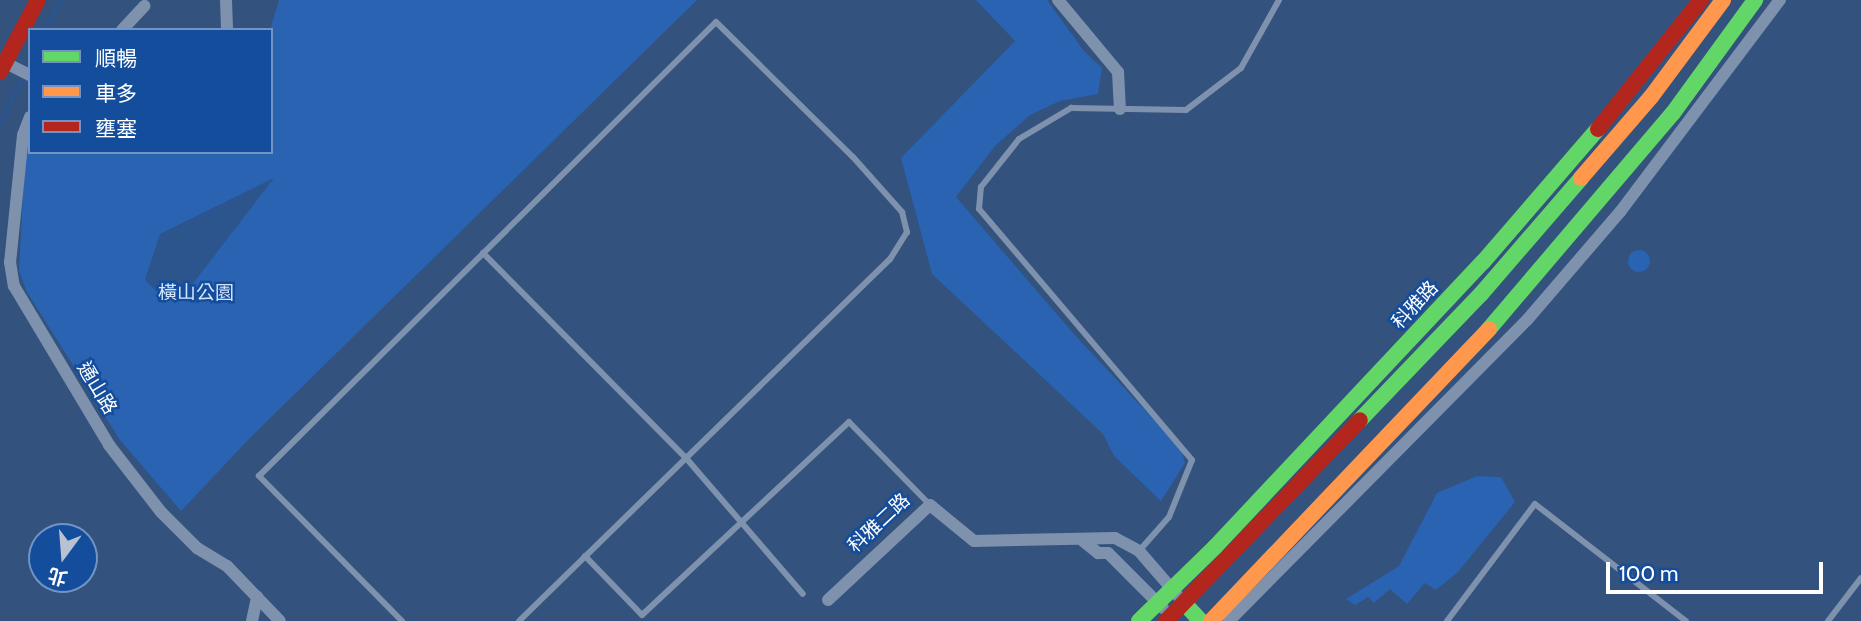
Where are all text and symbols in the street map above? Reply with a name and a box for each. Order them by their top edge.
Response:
legend [28,28,273,154]
text: 順暢 [95,46,137,71]
text: 車多 [95,81,137,106]
text: 壅塞 [95,116,137,141]
street label: 科雅路 [1387,276,1443,334]
park label: 橫山公園 [158,282,234,304]
street label: 通山路 [73,358,121,418]
street label: 科雅二路 [843,489,915,557]
north arrow [28,523,98,593]
scale bar [1609,548,1826,592]
text: 100 m [1619,561,1678,586]
text: 北 [45,563,70,590]

